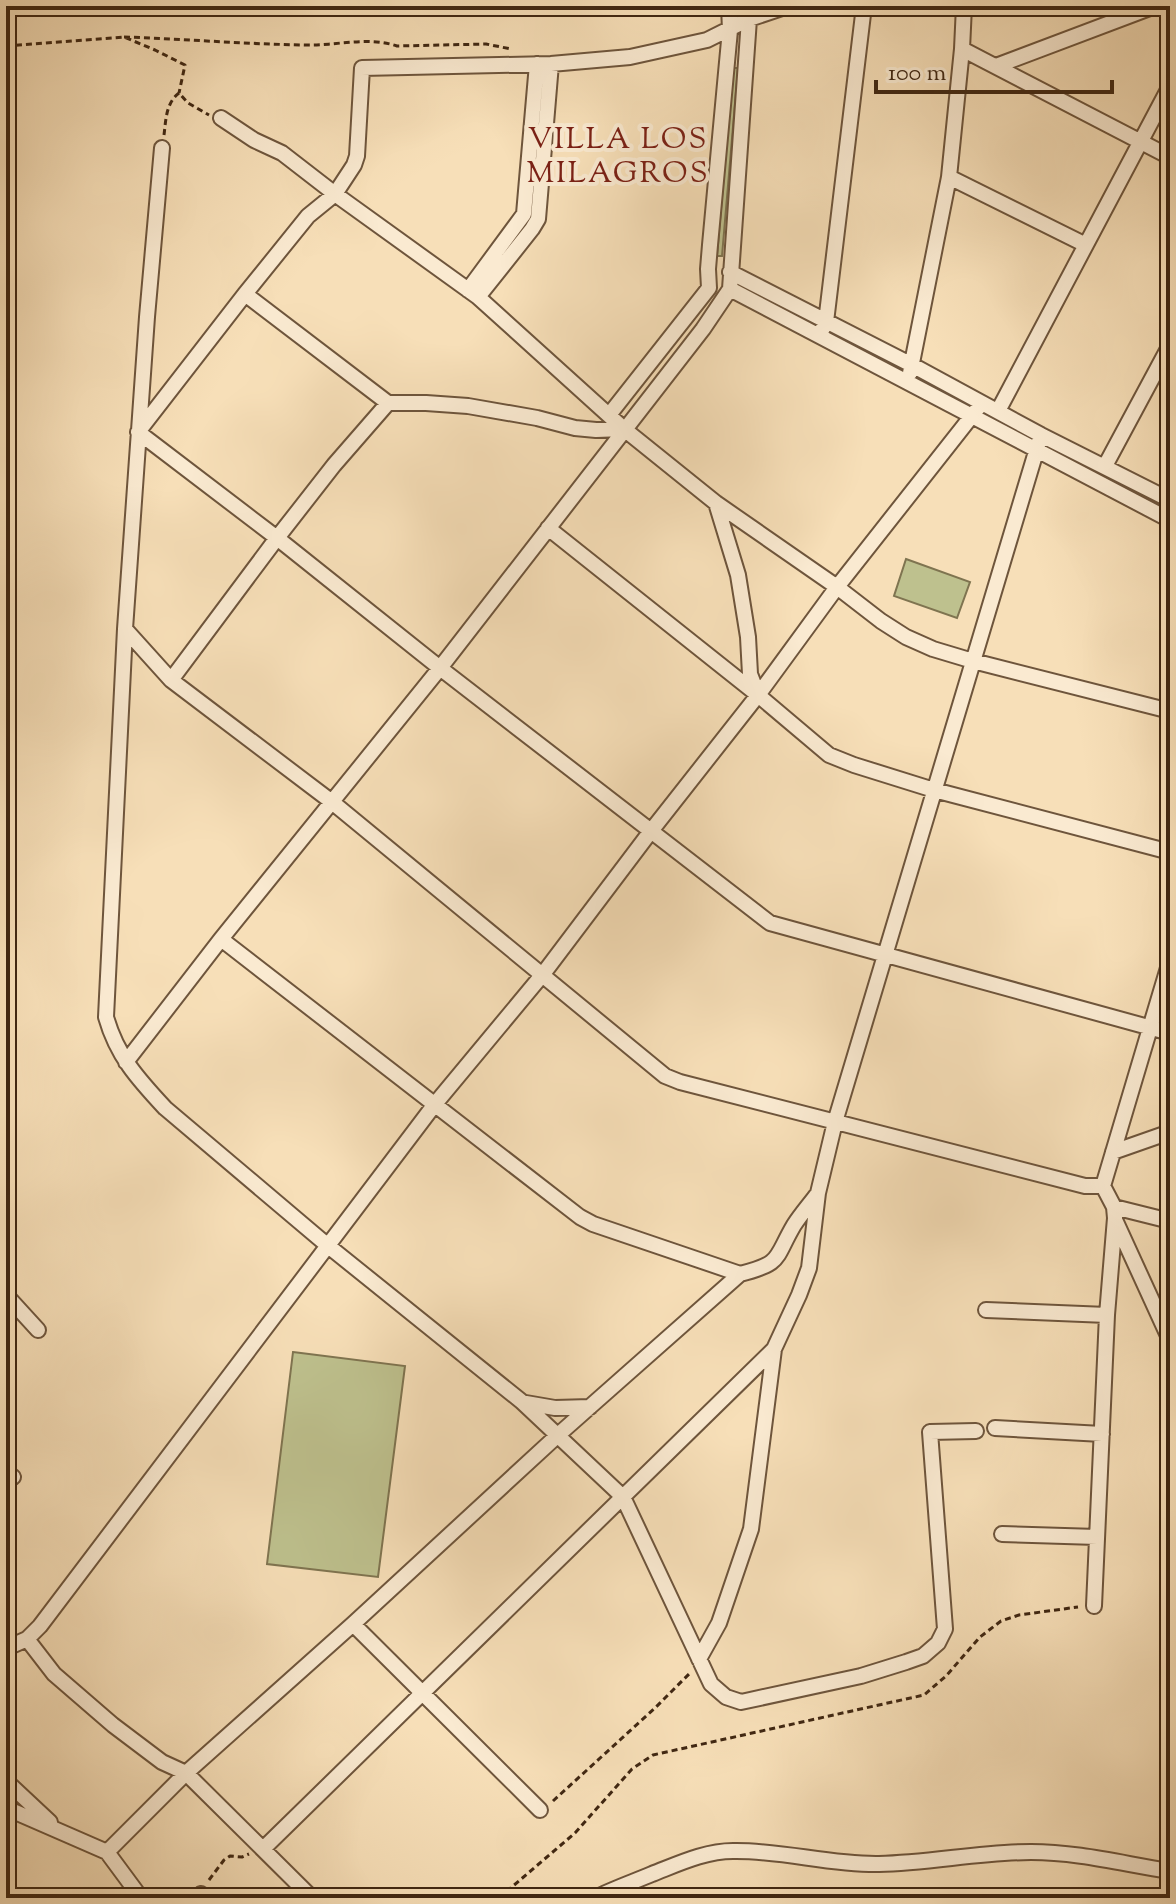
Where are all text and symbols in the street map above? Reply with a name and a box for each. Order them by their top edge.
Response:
scale bar [876,44,1112,94]
text: 100 m [888,57,946,91]
district label: VILLA LOS MILAGROS [526,119,710,196]

